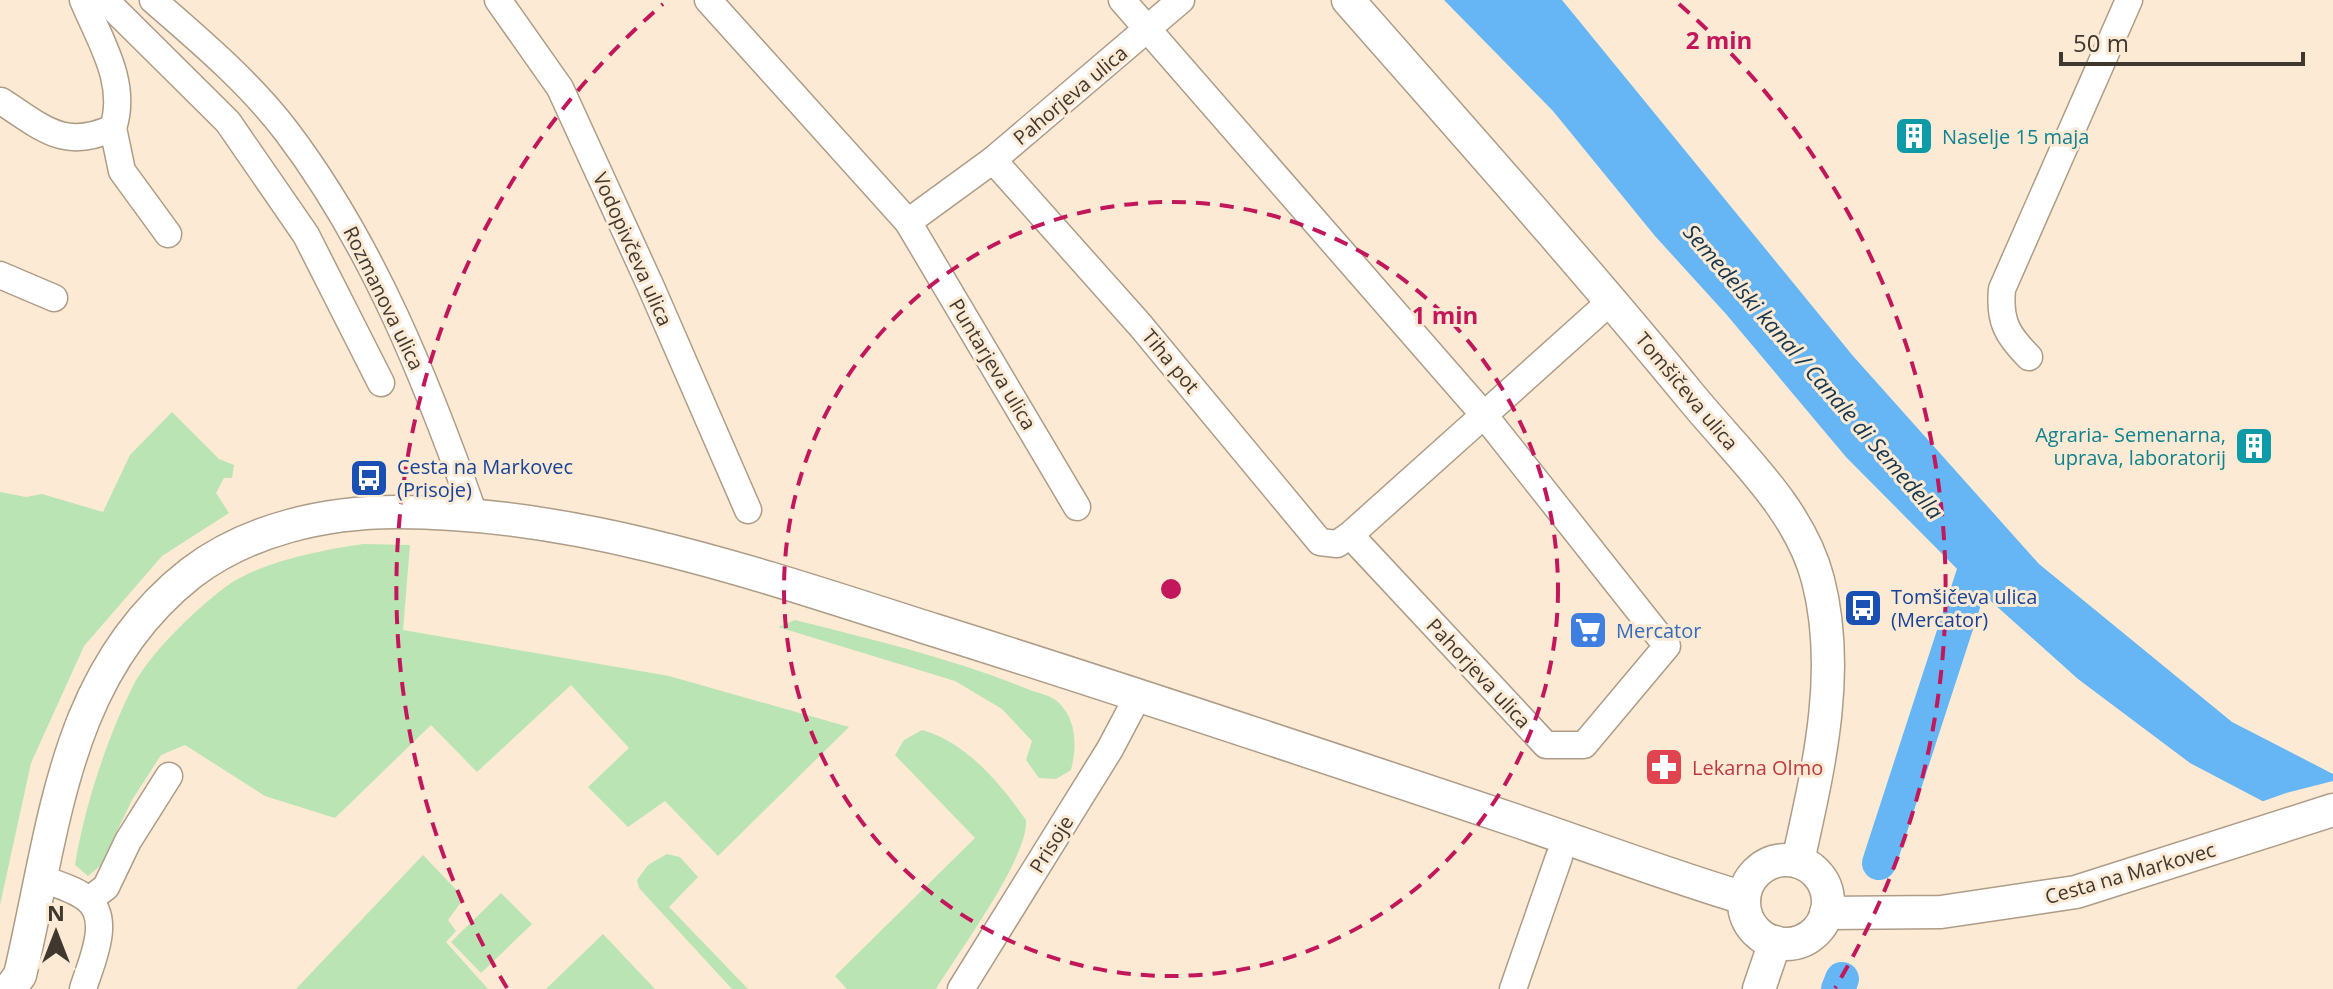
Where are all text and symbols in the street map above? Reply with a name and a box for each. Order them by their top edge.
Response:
scale bar [2061,16,2303,66]
text: 2 min [1686,23,1752,56]
text: 50 m [2073,26,2129,59]
street label: Pahorjeva ulica [1007,39,1133,151]
building icon: Naselje 15 maja [1893,115,1935,157]
place label: Naselje 15 maja [1942,123,2089,150]
street label: Vodopivčeva ulica [587,168,679,330]
water label: Semedelski kanal / Canale di Semedella [1677,217,1951,525]
street label: Rozmanova ulica [337,222,431,374]
street label: Puntarjeva ulica [943,293,1043,435]
text: 1 min [1412,298,1478,331]
street label: Tiha pot [1136,323,1206,399]
street label: Tomšičeva ulica [1630,326,1744,456]
place label: Agraria- Semenarna, uprava, laboratorij [2035,421,2226,471]
building icon: Agraria- Semenarna, uprava, laboratorij [2233,425,2275,467]
place label: Cesta na Markovec (Prisoje) [397,453,573,503]
bus stop icon: Cesta na Markovec (Prisoje) [348,457,390,499]
centre of rings [1157,575,1185,603]
place label: Tomšičeva ulica (Mercator) [1891,583,2037,633]
bus stop icon: Tomšičeva ulica (Mercator) [1842,587,1884,629]
supermarket icon: Mercator [1567,609,1609,651]
street label: Pahorjeva ulica [1421,612,1537,734]
place label: Mercator [1616,617,1701,644]
pharmacy icon: Lekarna Olmo [1643,746,1685,788]
place label: Lekarna Olmo [1692,754,1823,781]
street label: Prisoje [1023,810,1079,878]
street label: Cesta na Markovec [2042,836,2218,910]
north arrow [16,893,96,973]
text: N [47,897,65,927]

